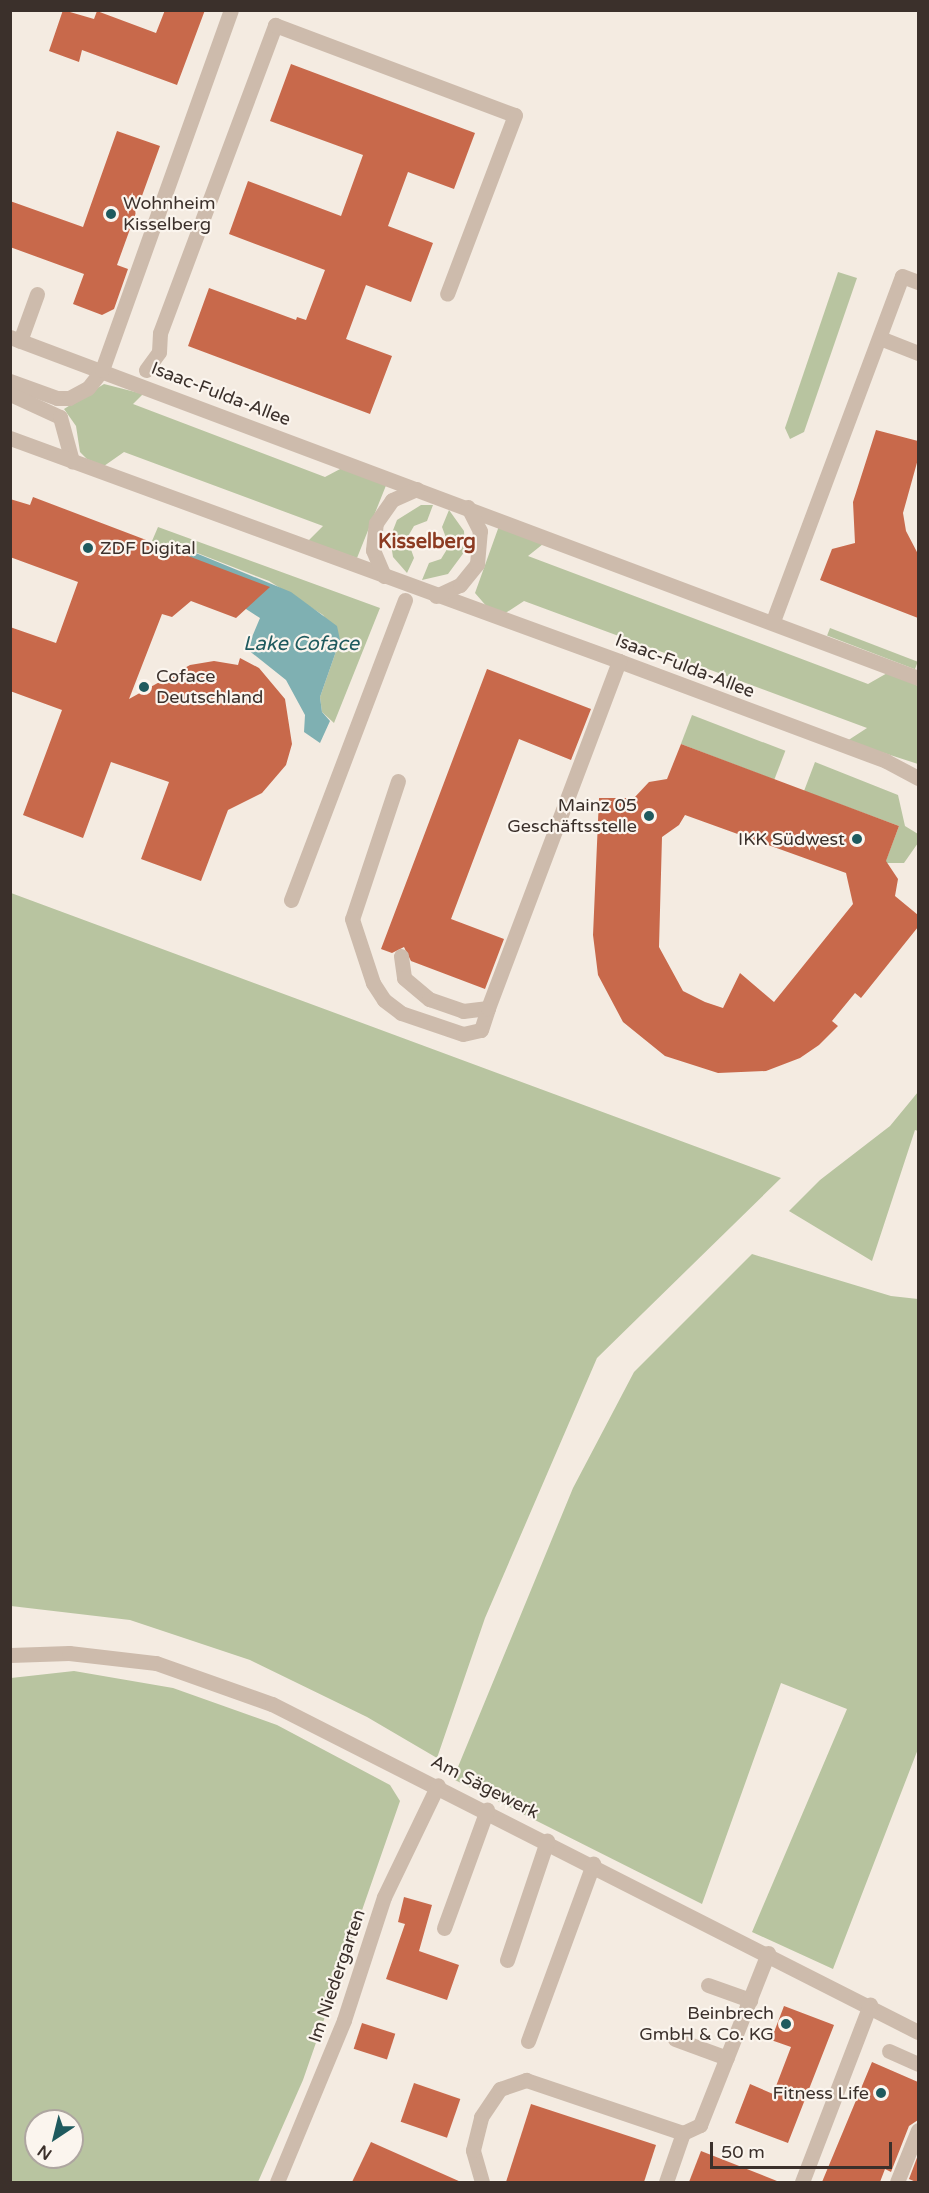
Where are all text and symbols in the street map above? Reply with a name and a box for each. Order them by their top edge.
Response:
place label: Wohnheim Kisselberg [123,193,215,236]
marker: Wohnheim Kisselberg [104,207,118,221]
street label: Isaac-Fulda-Allee [148,357,294,431]
district label: Kisselberg [378,530,476,554]
place label: ZDF Digital [100,537,196,559]
marker: ZDF Digital [81,541,95,555]
street label: Isaac-Fulda-Allee [612,629,758,703]
water label: Lake Coface [243,632,359,656]
place label: Coface Deutschland [156,666,263,708]
marker: Coface Deutschland [137,680,151,694]
place label: Mainz 05 Geschäftsstelle [507,795,637,838]
marker: Mainz 05 Geschäftsstelle [642,809,656,823]
place label: IKK Südwest [738,828,845,850]
marker: IKK Südwest [850,832,864,846]
street label: Am Sägewerk [427,1751,543,1823]
street label: Im Niedergarten [304,1907,370,2045]
place label: Beinbrech GmbH & Co. KG [639,2003,774,2046]
marker: Beinbrech GmbH & Co. KG [779,2017,793,2031]
place label: Fitness Life [772,2082,869,2104]
marker: Fitness Life [874,2086,888,2100]
north arrow [24,2109,84,2169]
scale bar [713,2130,894,2168]
text: N [34,2140,56,2164]
text: 50 m [721,2141,765,2163]

